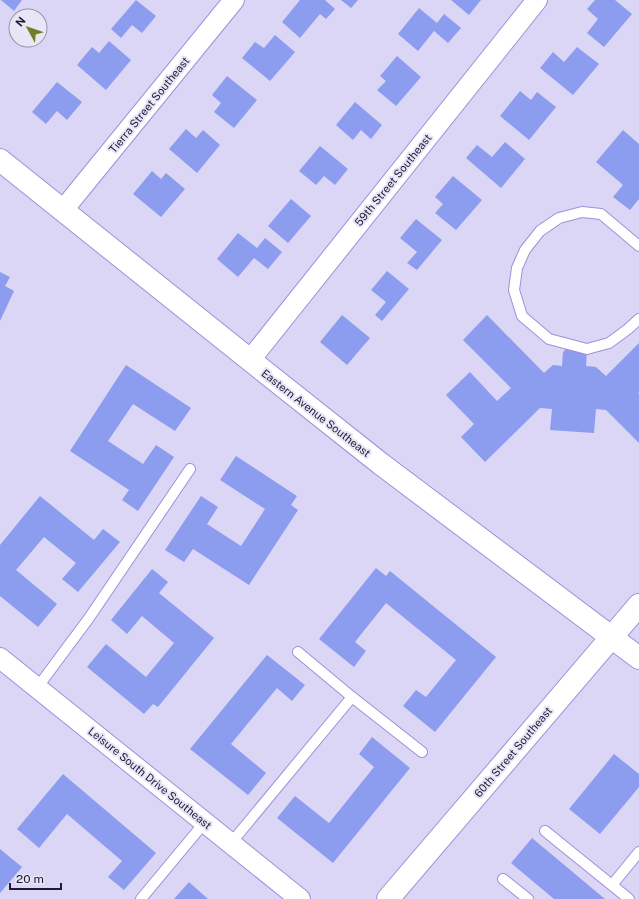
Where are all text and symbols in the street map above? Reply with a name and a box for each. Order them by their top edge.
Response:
north arrow [8,8,48,48]
text: N [13,14,28,29]
street label: Tierra Street Southeast [107,55,191,155]
street label: 59th Street Southeast [352,132,434,228]
street label: Eastern Avenue Southeast [259,367,373,459]
street label: 60th Street Southeast [472,704,554,800]
street label: Leisure South Drive Southeast [86,725,214,831]
scale bar [10,865,61,891]
text: 20 m [16,872,44,886]

